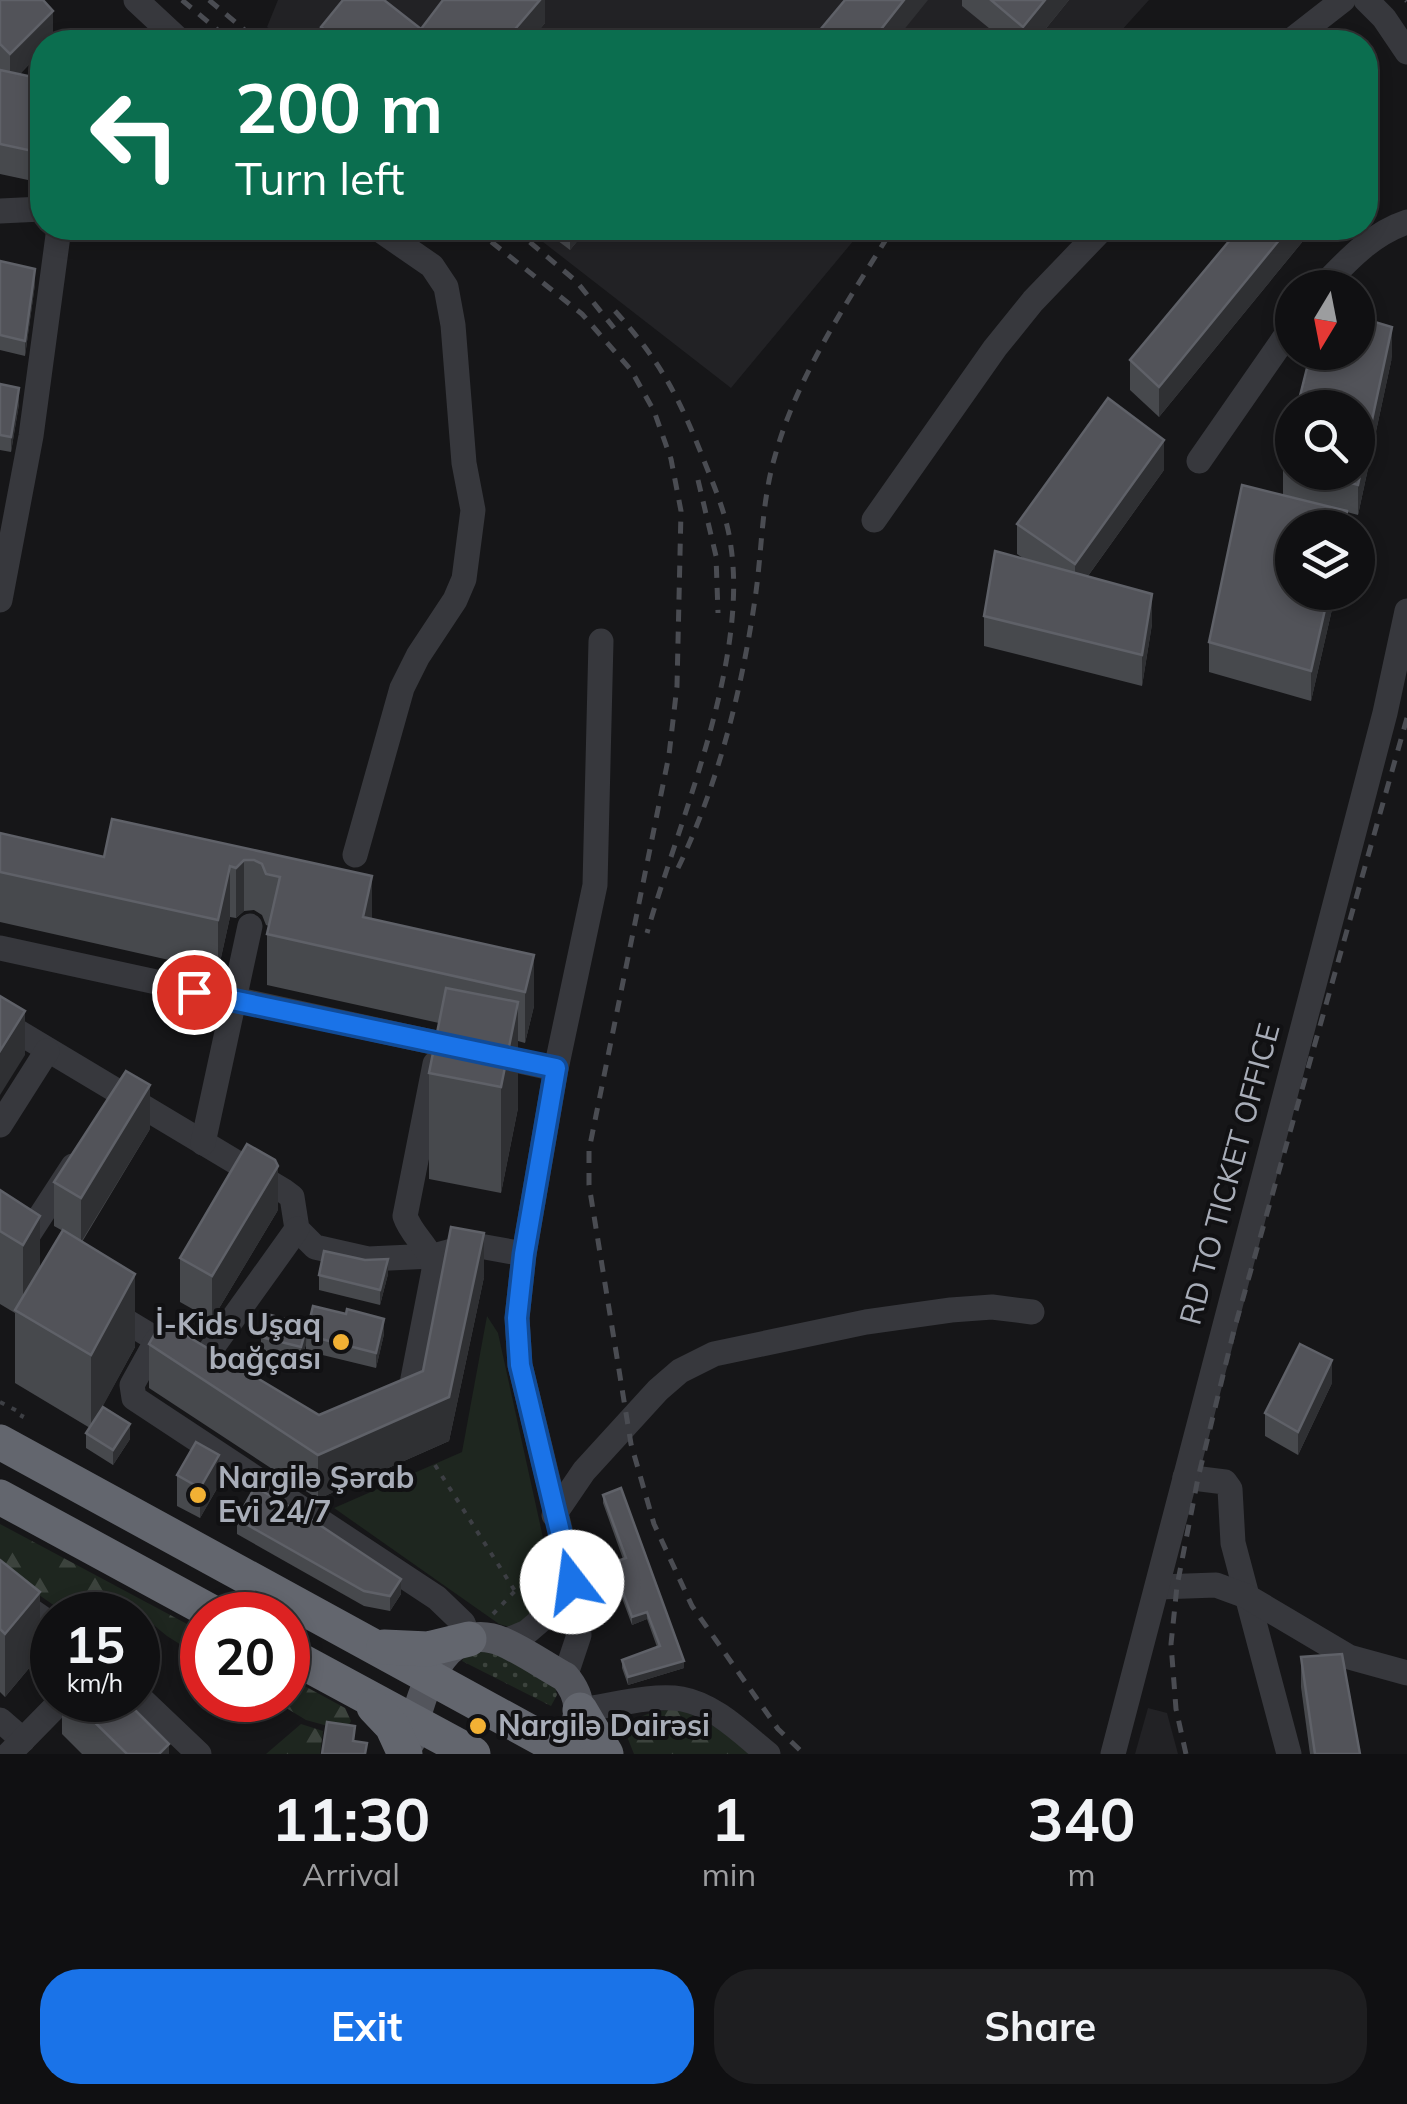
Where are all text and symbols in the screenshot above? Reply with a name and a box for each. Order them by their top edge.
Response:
text: 200 m [235,63,443,151]
icon: left [70,70,200,200]
text: Turn left [235,150,404,206]
north arrow [1275,270,1375,370]
map controls [1275,270,1375,610]
button: search [1275,390,1375,490]
button: layers [1275,510,1375,610]
pin [152,950,237,1035]
icon: arrive [167,965,222,1020]
street label: RD TO TICKET OFFICE [1171,1019,1288,1328]
place label: İ-Kids Uşaq bağçası [155,1305,321,1377]
marker: İ-Kids Uşaq bağçası [330,1331,352,1353]
place label: Nargilə Şərab Evi 24/7 [218,1458,414,1530]
marker: Nargilə Şərab Evi 24/7 [187,1484,209,1506]
position arrow [520,1530,624,1634]
speed limit sign: 20 [180,1592,310,1722]
text: 15 [65,1613,125,1676]
text: km/h [67,1667,123,1698]
place label: Nargilə Dairəsi [498,1706,710,1744]
marker: Nargilə Dairəsi [467,1715,489,1737]
text: 11:30 [271,1781,430,1856]
text: 1 [711,1781,747,1856]
text: 340 [1028,1781,1136,1856]
text: Arrival [302,1854,400,1894]
text: min [702,1854,756,1894]
text: m [1068,1854,1096,1894]
button: Exit [40,1969,694,2084]
button: Share [714,1969,1367,2084]

